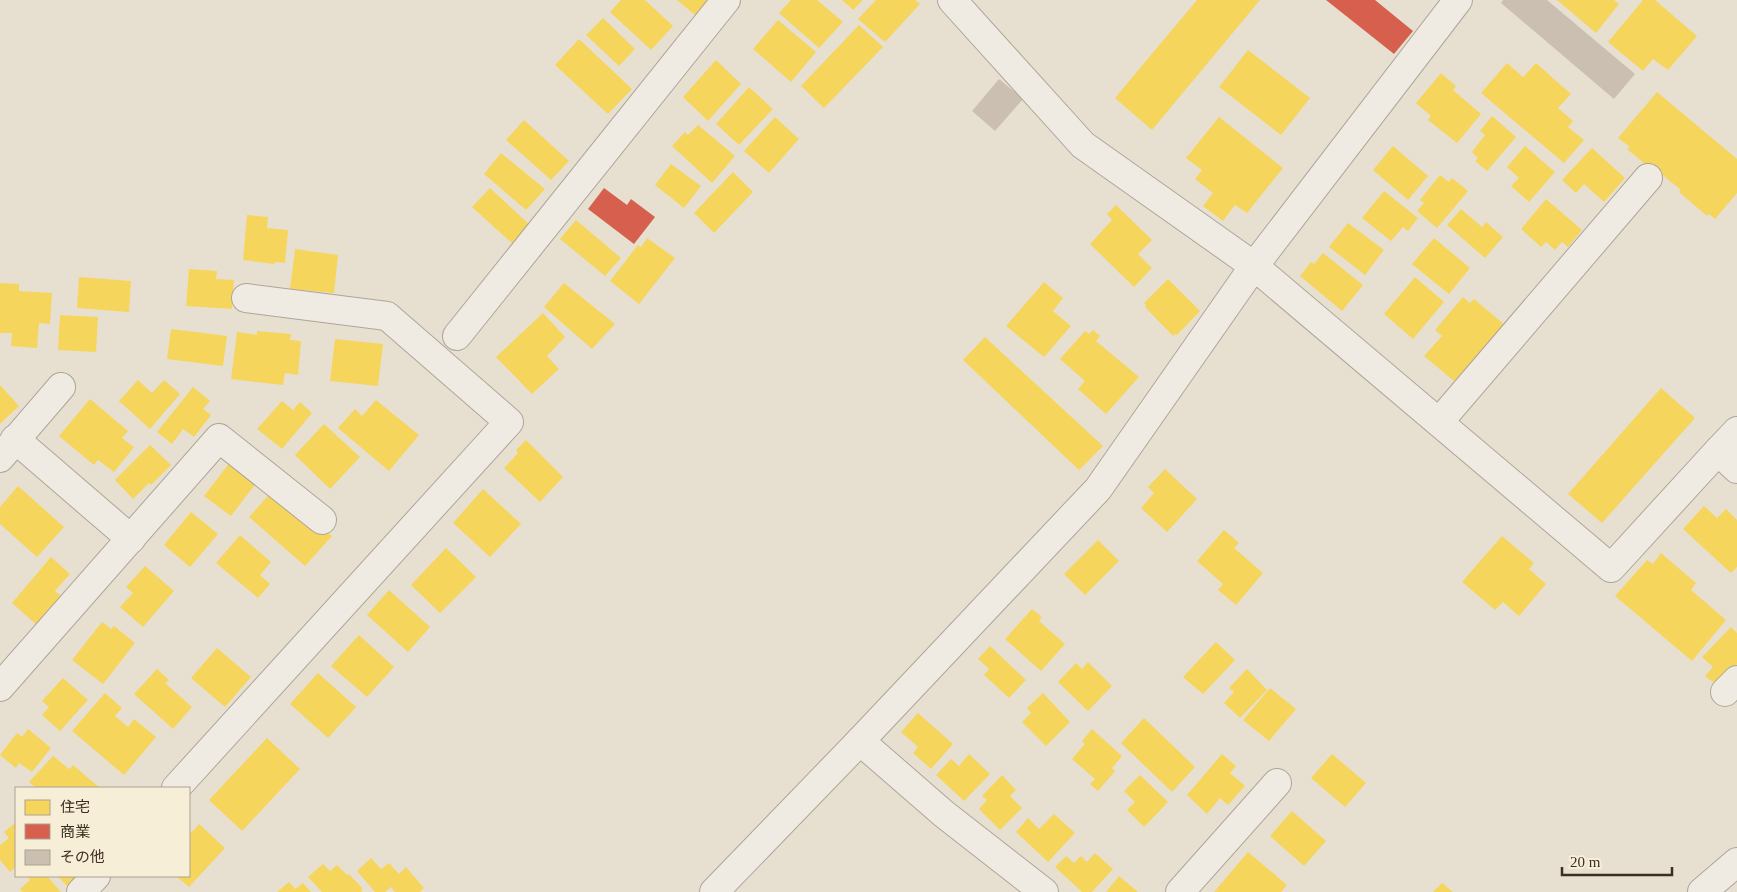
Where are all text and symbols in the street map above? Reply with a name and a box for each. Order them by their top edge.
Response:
legend [15,787,190,877]
text: 住宅 [60,799,90,815]
text: 商業 [60,824,90,840]
scale bar [1562,844,1672,876]
text: その他 [60,849,105,865]
text: 20 m [1570,854,1601,870]

